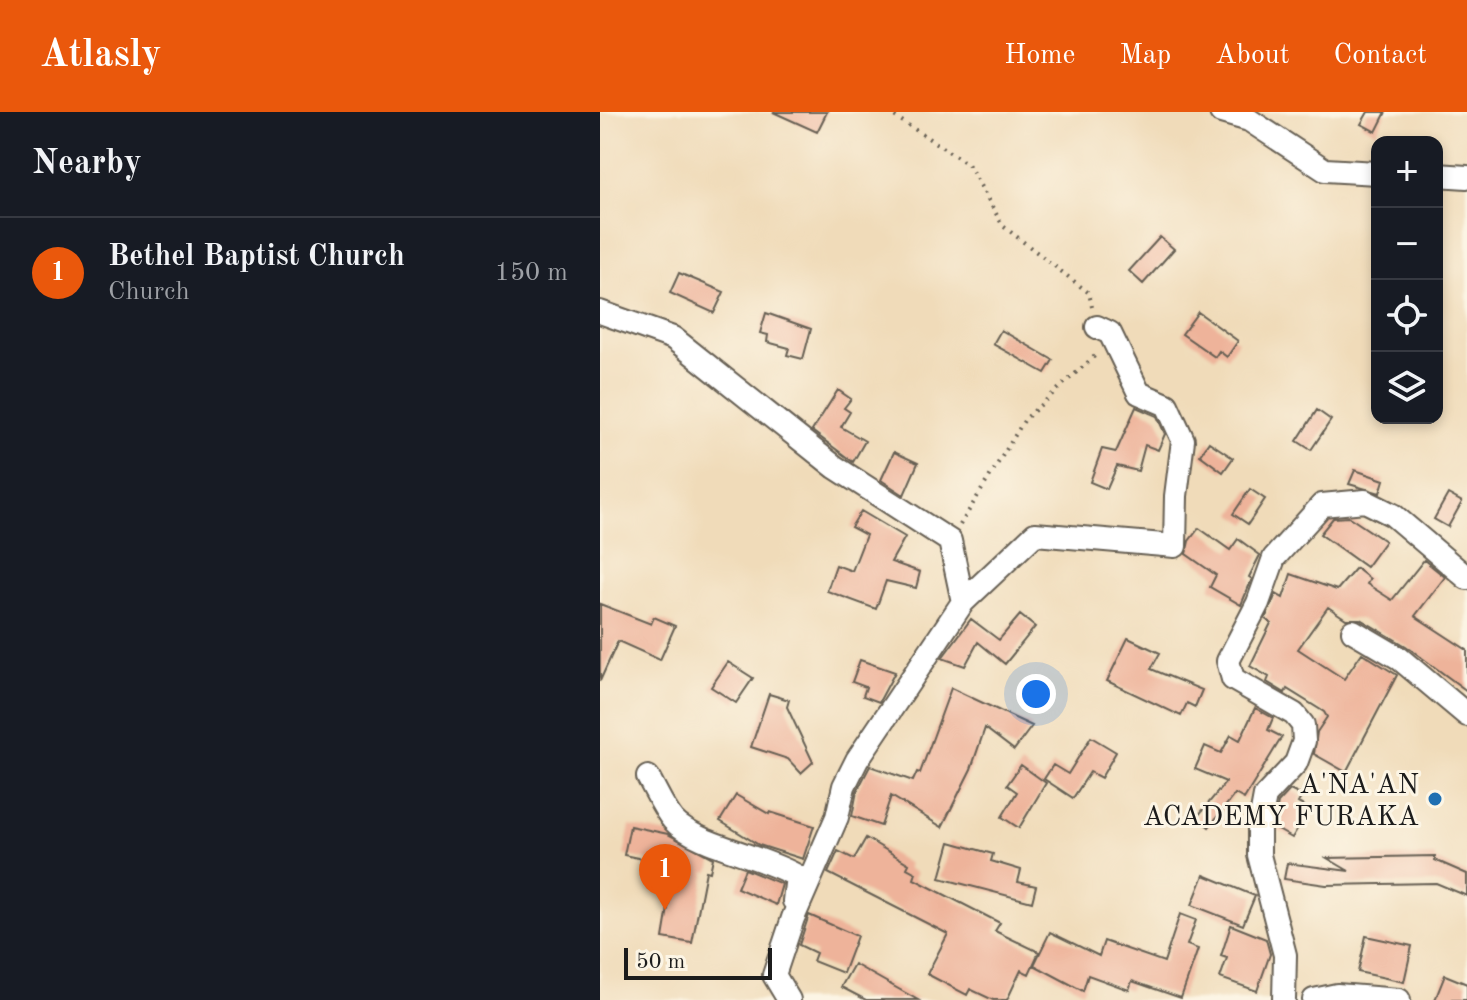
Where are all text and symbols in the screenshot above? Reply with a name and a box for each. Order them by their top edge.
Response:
text: Atlasly [40,37,161,75]
text: Home [1004,42,1075,70]
text: Map [1119,42,1171,70]
text: About [1215,42,1290,70]
text: Contact [1334,42,1427,70]
map controls [1371,136,1443,424]
button: + [1371,136,1443,208]
text: Nearby [32,147,142,181]
button: − [1371,208,1443,280]
text: Bethel Baptist Church [108,242,405,272]
text: 1 [50,260,66,286]
text: 150 m [495,260,568,286]
text: Church [108,279,190,305]
button: locate [1371,280,1443,352]
button: layers [1371,352,1443,424]
your location [1016,674,1056,714]
place label: A'NA'AN ACADEMY FURAKA [1143,772,1419,832]
marker: A'NA'AN ACADEMY FURAKA [1426,790,1444,808]
pin: 1 [639,844,691,910]
scale bar [624,944,772,980]
text: 50 m [636,951,685,973]

